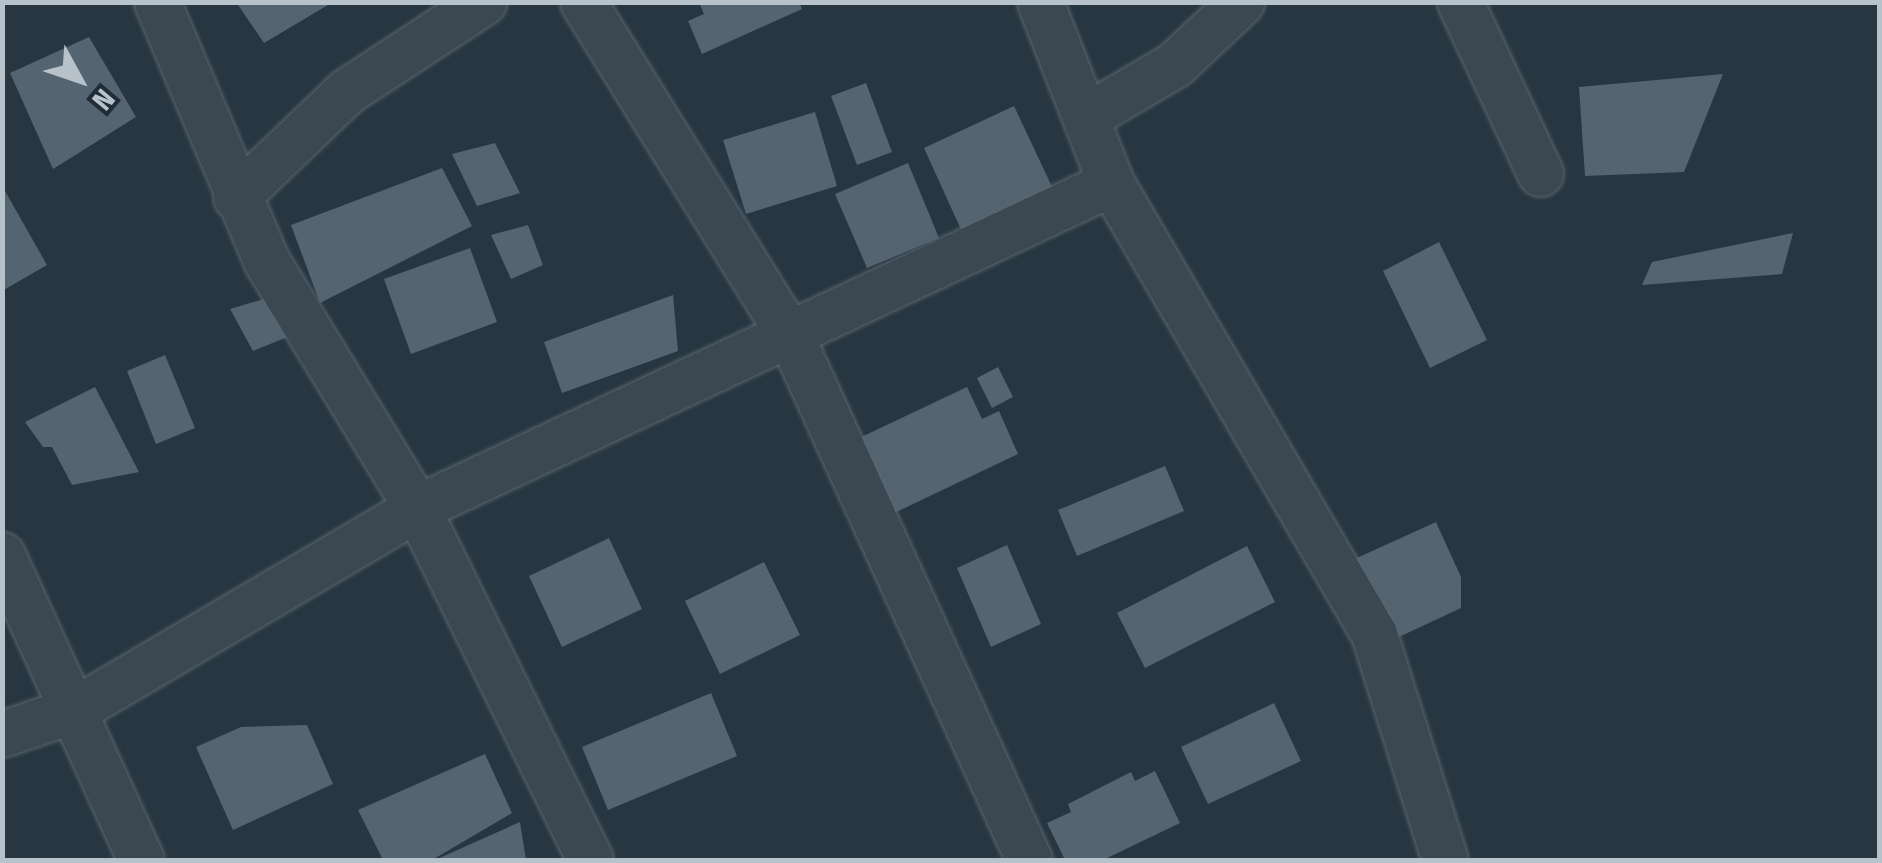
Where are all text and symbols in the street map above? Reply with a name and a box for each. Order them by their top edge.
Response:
north arrow [30,30,130,130]
text: N [85,83,121,117]

